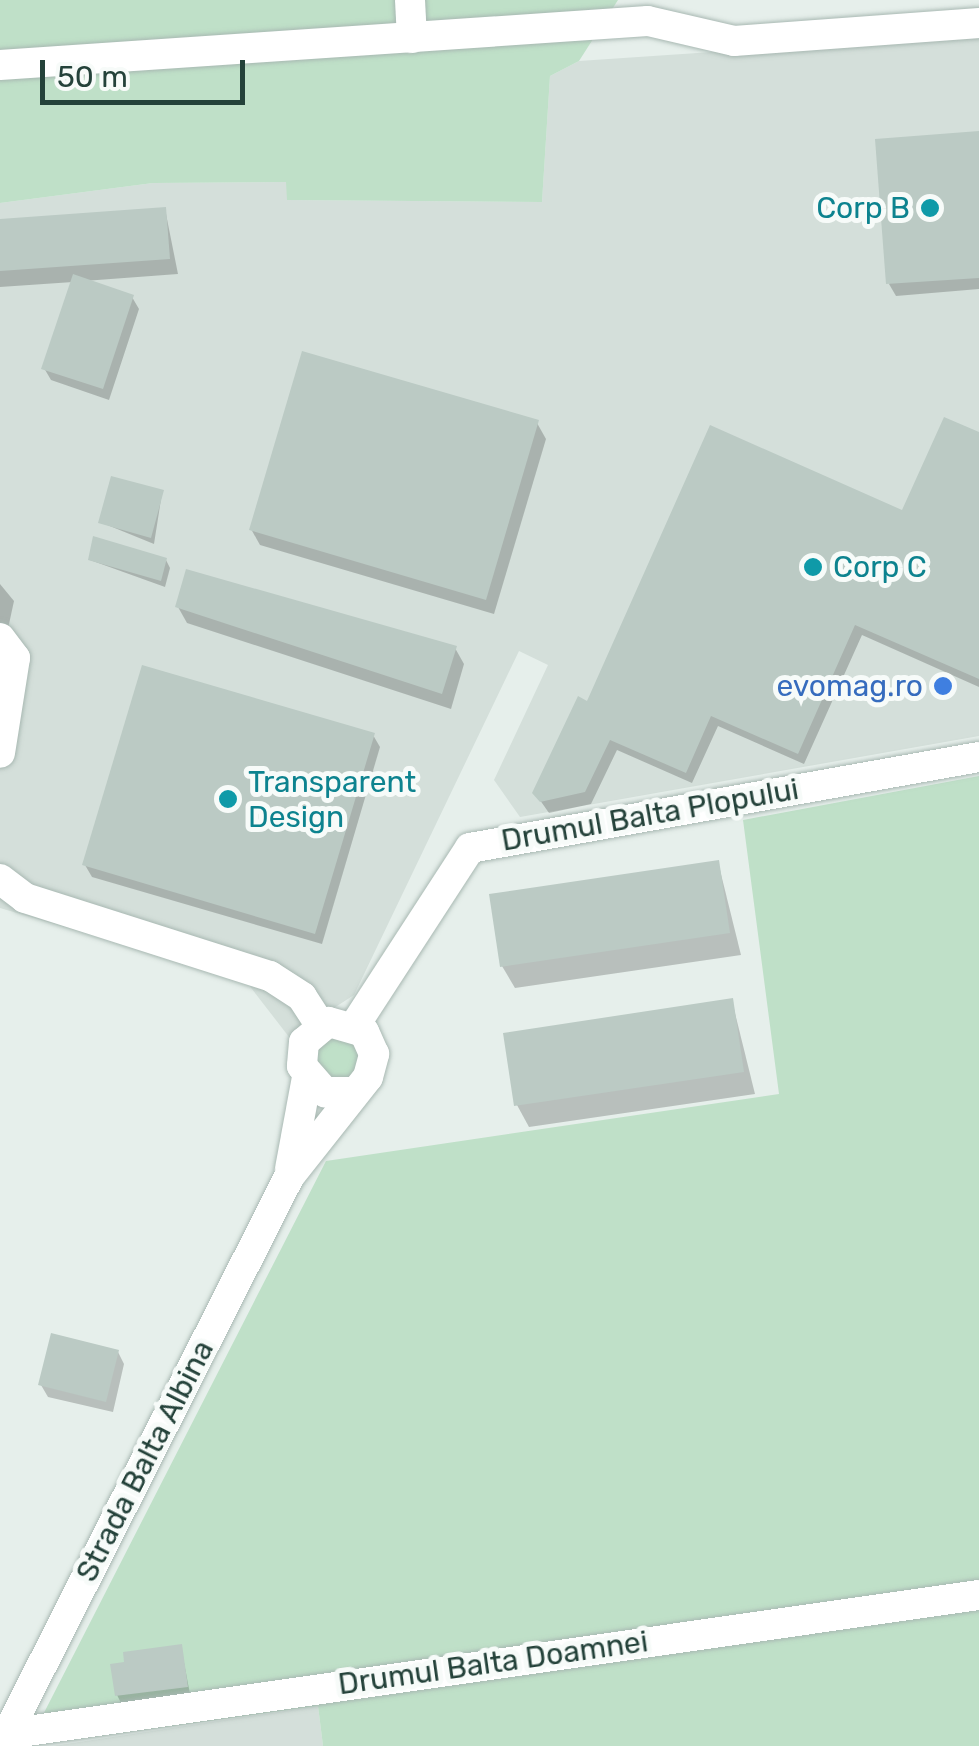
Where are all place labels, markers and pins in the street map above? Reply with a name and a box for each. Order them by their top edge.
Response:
place label: Corp B [816,190,910,226]
marker: Corp B [919,197,941,219]
place label: Corp C [833,549,927,585]
marker: Corp C [802,556,824,578]
place label: evomag.ro [776,668,923,704]
marker: evomag.ro [932,675,954,697]
place label: Transparent Design [248,764,416,834]
marker: Transparent Design [217,788,239,810]

